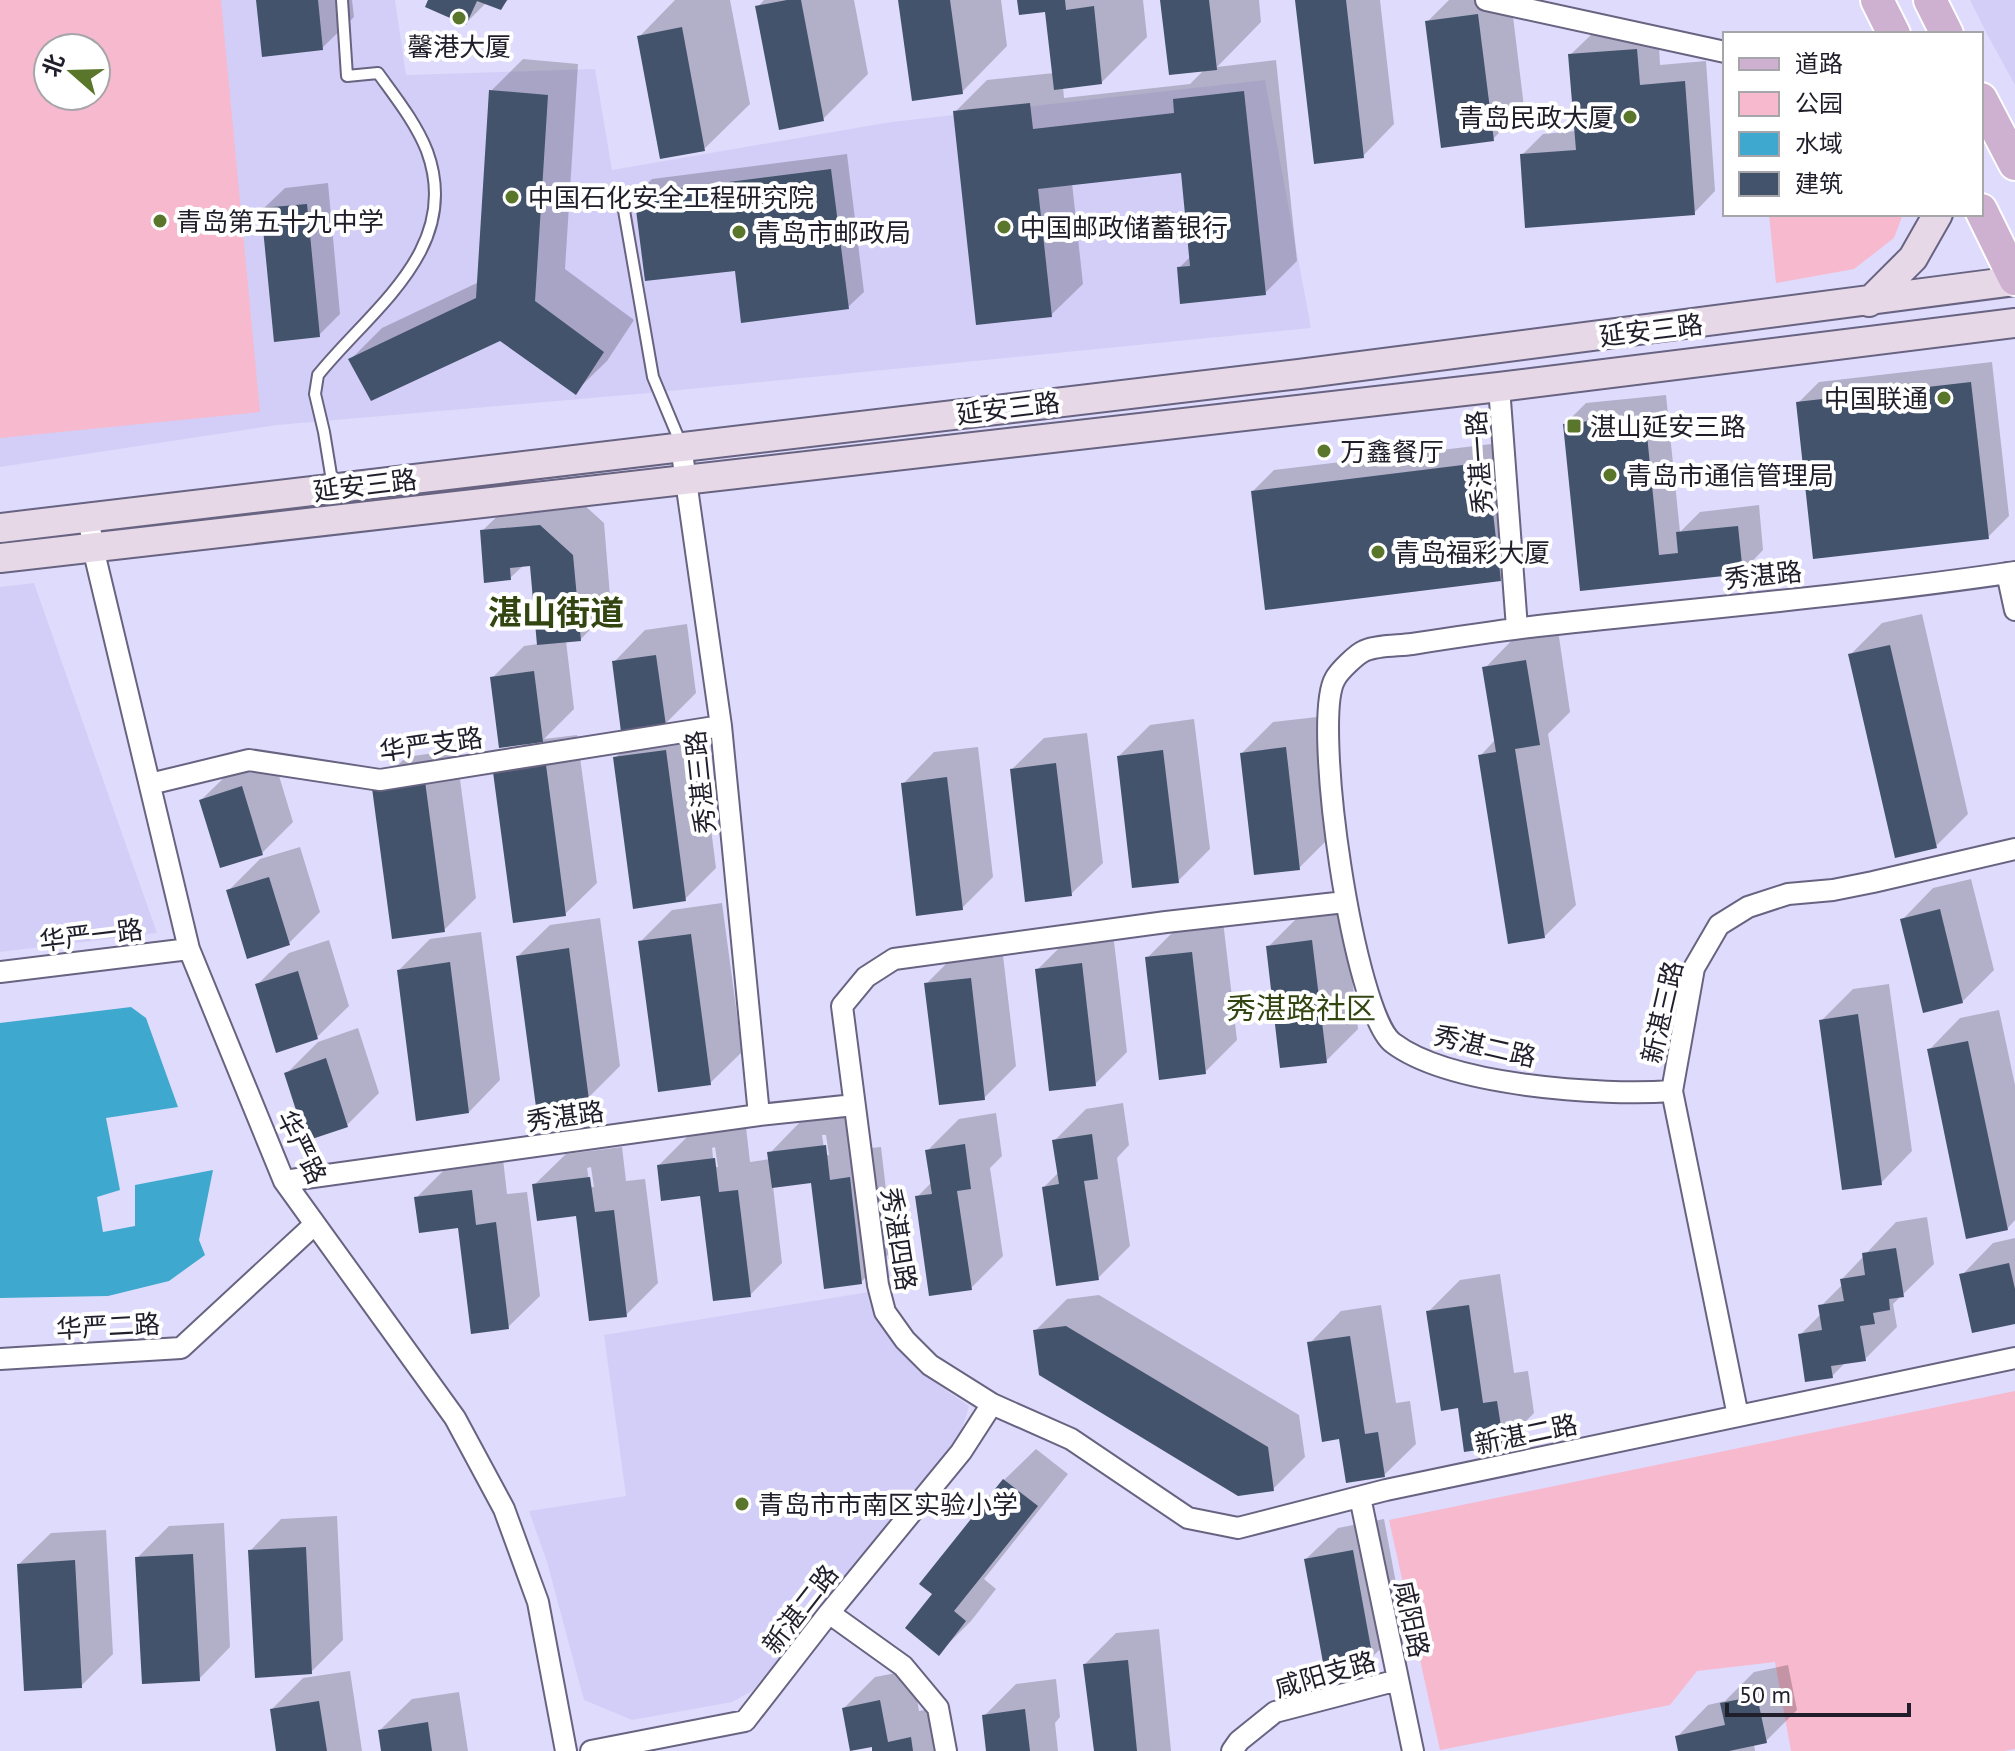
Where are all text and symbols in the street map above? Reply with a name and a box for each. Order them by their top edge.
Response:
marker: 馨港大厦 [450,9,468,27]
place label: 馨港大厦 [407,30,511,63]
north arrow [32,32,112,112]
legend [1723,32,1983,216]
text: 道路 [1795,48,1843,79]
text: 北 [36,50,70,80]
text: 公园 [1795,88,1843,119]
place label: 青岛民政大厦 [1458,101,1614,134]
marker: 青岛民政大厦 [1621,108,1639,126]
text: 水域 [1795,128,1843,159]
text: 建筑 [1795,168,1843,199]
place label: 中国石化安全工程研究院 [528,181,814,214]
marker: 中国石化安全工程研究院 [503,188,521,206]
place label: 青岛第五十九中学 [176,205,384,238]
place label: 中国邮政储蓄银行 [1020,211,1228,244]
marker: 青岛第五十九中学 [151,212,169,230]
place label: 青岛市邮政局 [755,216,911,249]
marker: 中国邮政储蓄银行 [995,218,1013,236]
marker: 青岛市邮政局 [730,223,748,241]
street label: 延安三路 [1597,307,1705,353]
place label: 中国联通 [1824,382,1928,415]
street label: 延安三路 [954,385,1062,431]
marker: 中国联通 [1935,389,1953,407]
street label: 秀湛一路 [1459,409,1499,515]
place label: 湛山延安三路 [1590,410,1746,443]
marker: 湛山延安三路 [1565,417,1583,435]
place label: 万鑫餐厅 [1340,435,1444,468]
marker: 万鑫餐厅 [1315,442,1333,460]
place label: 青岛市通信管理局 [1626,459,1834,492]
street label: 延安三路 [311,462,419,508]
marker: 青岛市通信管理局 [1601,466,1619,484]
place label: 青岛福彩大厦 [1394,536,1550,569]
marker: 青岛福彩大厦 [1369,543,1387,561]
street label: 秀湛路 [1722,555,1804,595]
district label: 湛山街道 [488,590,624,634]
street label: 华严支路 [377,720,485,768]
street label: 秀湛三路 [678,729,722,835]
street label: 华严一路 [37,912,145,958]
street label: 新湛三路 [1634,958,1690,1066]
district label: 秀湛路社区 [1226,988,1376,1027]
street label: 秀湛二路 [1431,1018,1539,1074]
street label: 秀湛路 [524,1094,606,1138]
street label: 华严路 [270,1105,334,1189]
street label: 秀湛四路 [875,1185,923,1293]
street label: 华严二路 [55,1307,161,1345]
street label: 新湛二路 [1472,1407,1580,1461]
place label: 青岛市市南区实验小学 [758,1488,1018,1521]
marker: 青岛市市南区实验小学 [733,1495,751,1513]
street label: 新湛二路 [755,1558,845,1660]
street label: 咸阳路 [1388,1577,1436,1661]
street label: 咸阳支路 [1270,1644,1380,1704]
scale bar [1727,1667,1909,1717]
text: 50 m [1739,1679,1791,1710]

